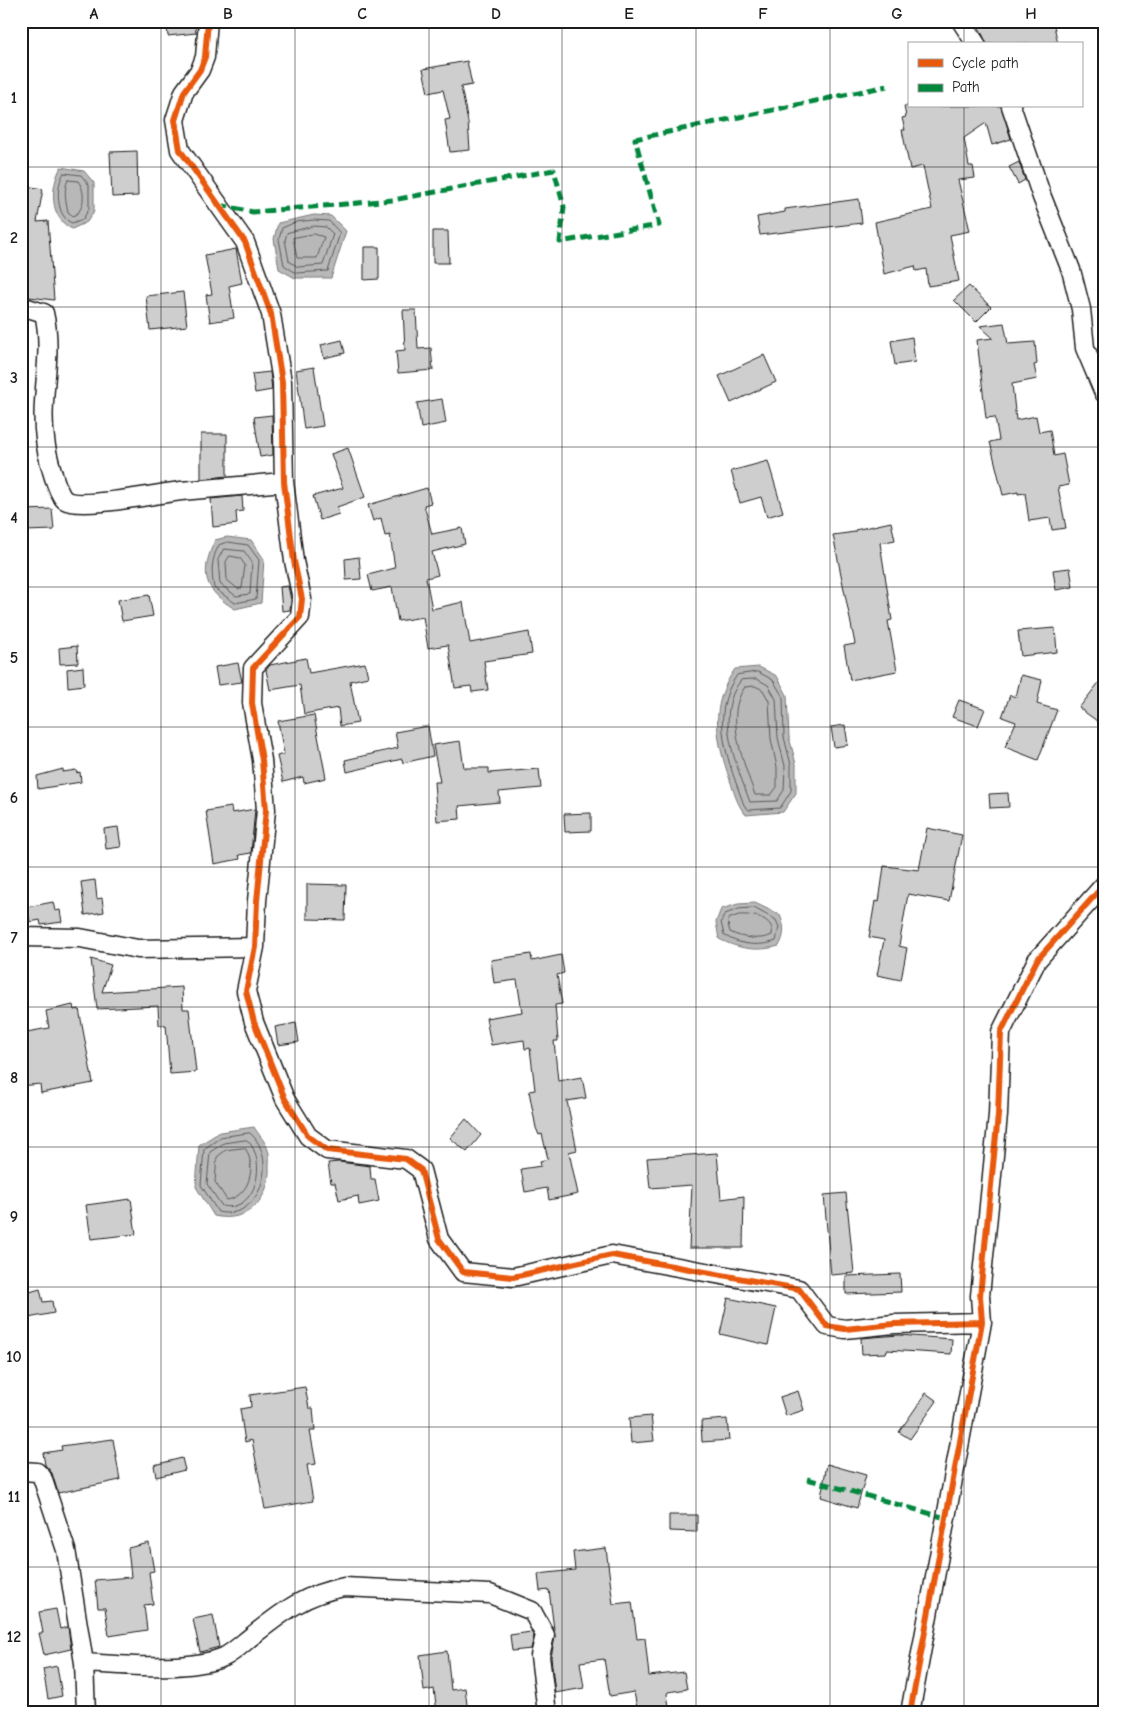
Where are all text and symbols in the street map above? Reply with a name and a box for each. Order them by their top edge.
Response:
text: A [90,5,99,23]
text: B [223,5,233,23]
text: C [357,5,367,23]
text: D [491,5,501,23]
text: E [624,5,634,23]
text: F [758,5,768,23]
text: G [891,5,903,23]
text: H [1025,5,1037,23]
legend [908,42,1082,108]
text: Cycle path [952,54,1019,72]
text: Path [952,78,980,96]
text: 1 [11,89,17,107]
text: 2 [10,229,18,247]
text: 3 [10,369,18,387]
text: 4 [10,509,18,527]
text: 5 [10,649,18,667]
text: 6 [10,789,18,807]
text: 7 [10,929,18,947]
text: 8 [10,1069,18,1087]
text: 9 [10,1208,18,1226]
text: 10 [6,1348,22,1366]
text: 11 [8,1488,20,1506]
text: 12 [7,1628,21,1646]

